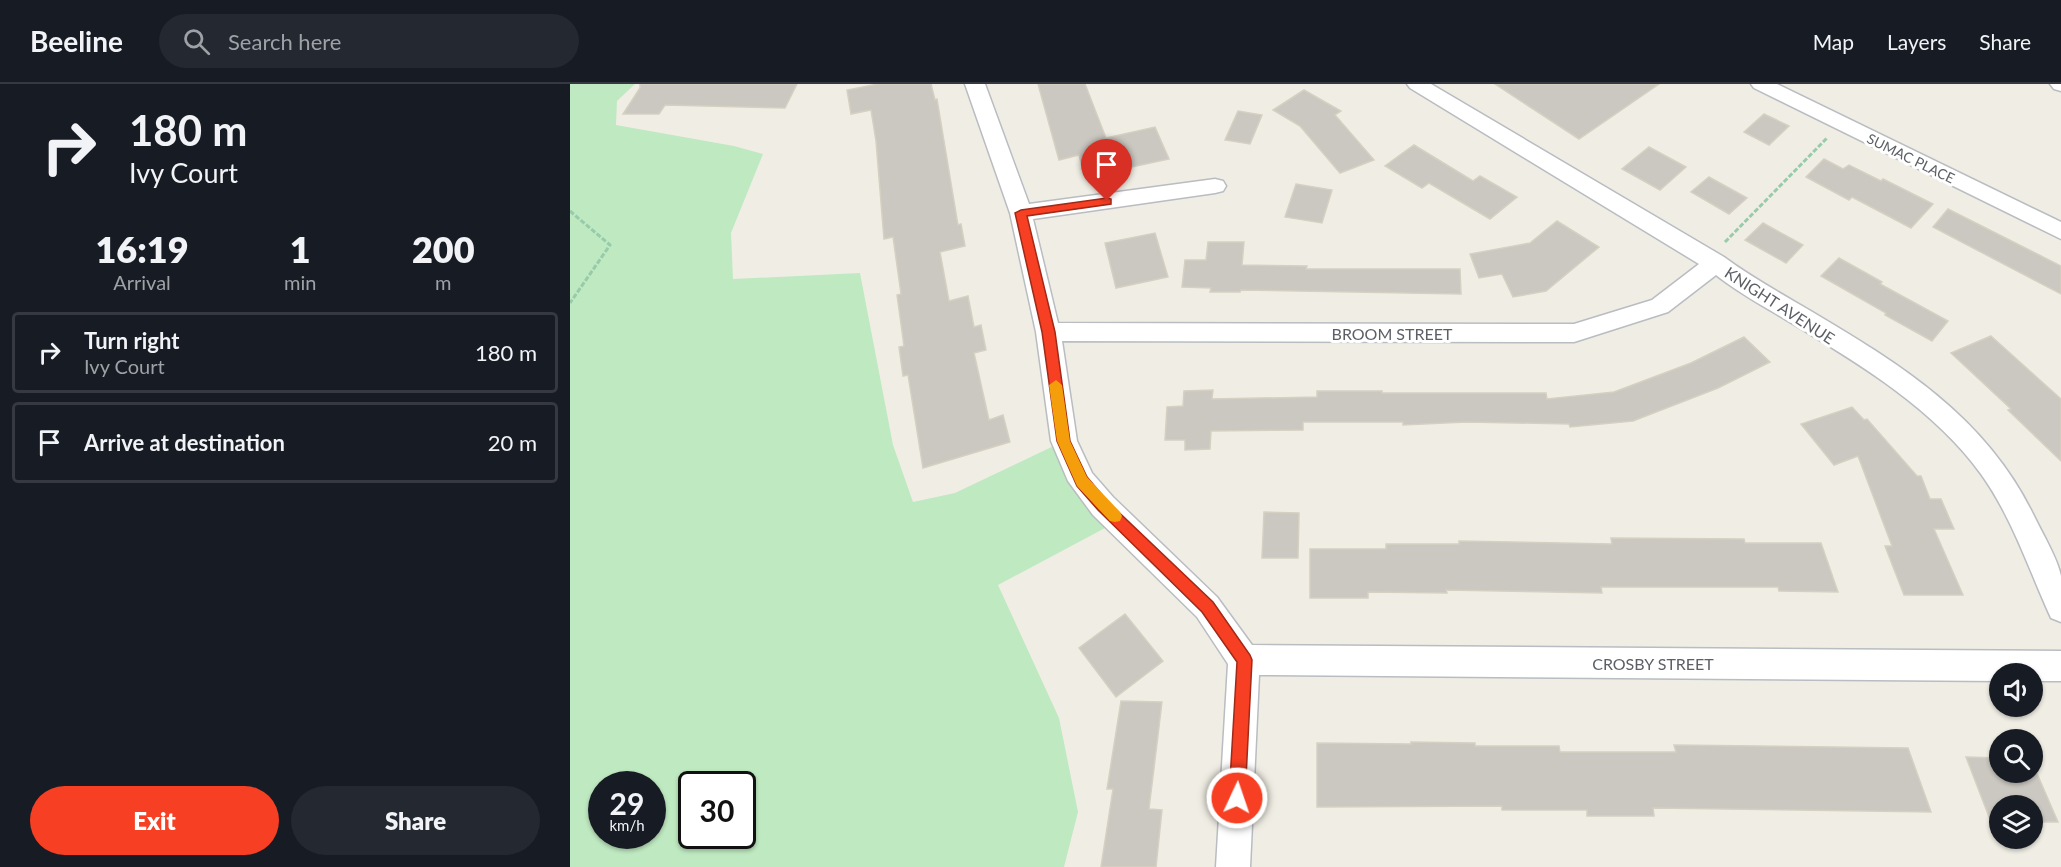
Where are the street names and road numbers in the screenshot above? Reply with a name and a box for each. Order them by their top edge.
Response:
street label: SUMAC PLACE [1864,129,1958,187]
street label: KNIGHT AVENUE [1722,262,1838,348]
street label: BROOM STREET [1332,324,1453,343]
street label: CROSBY STREET [1592,654,1714,673]

